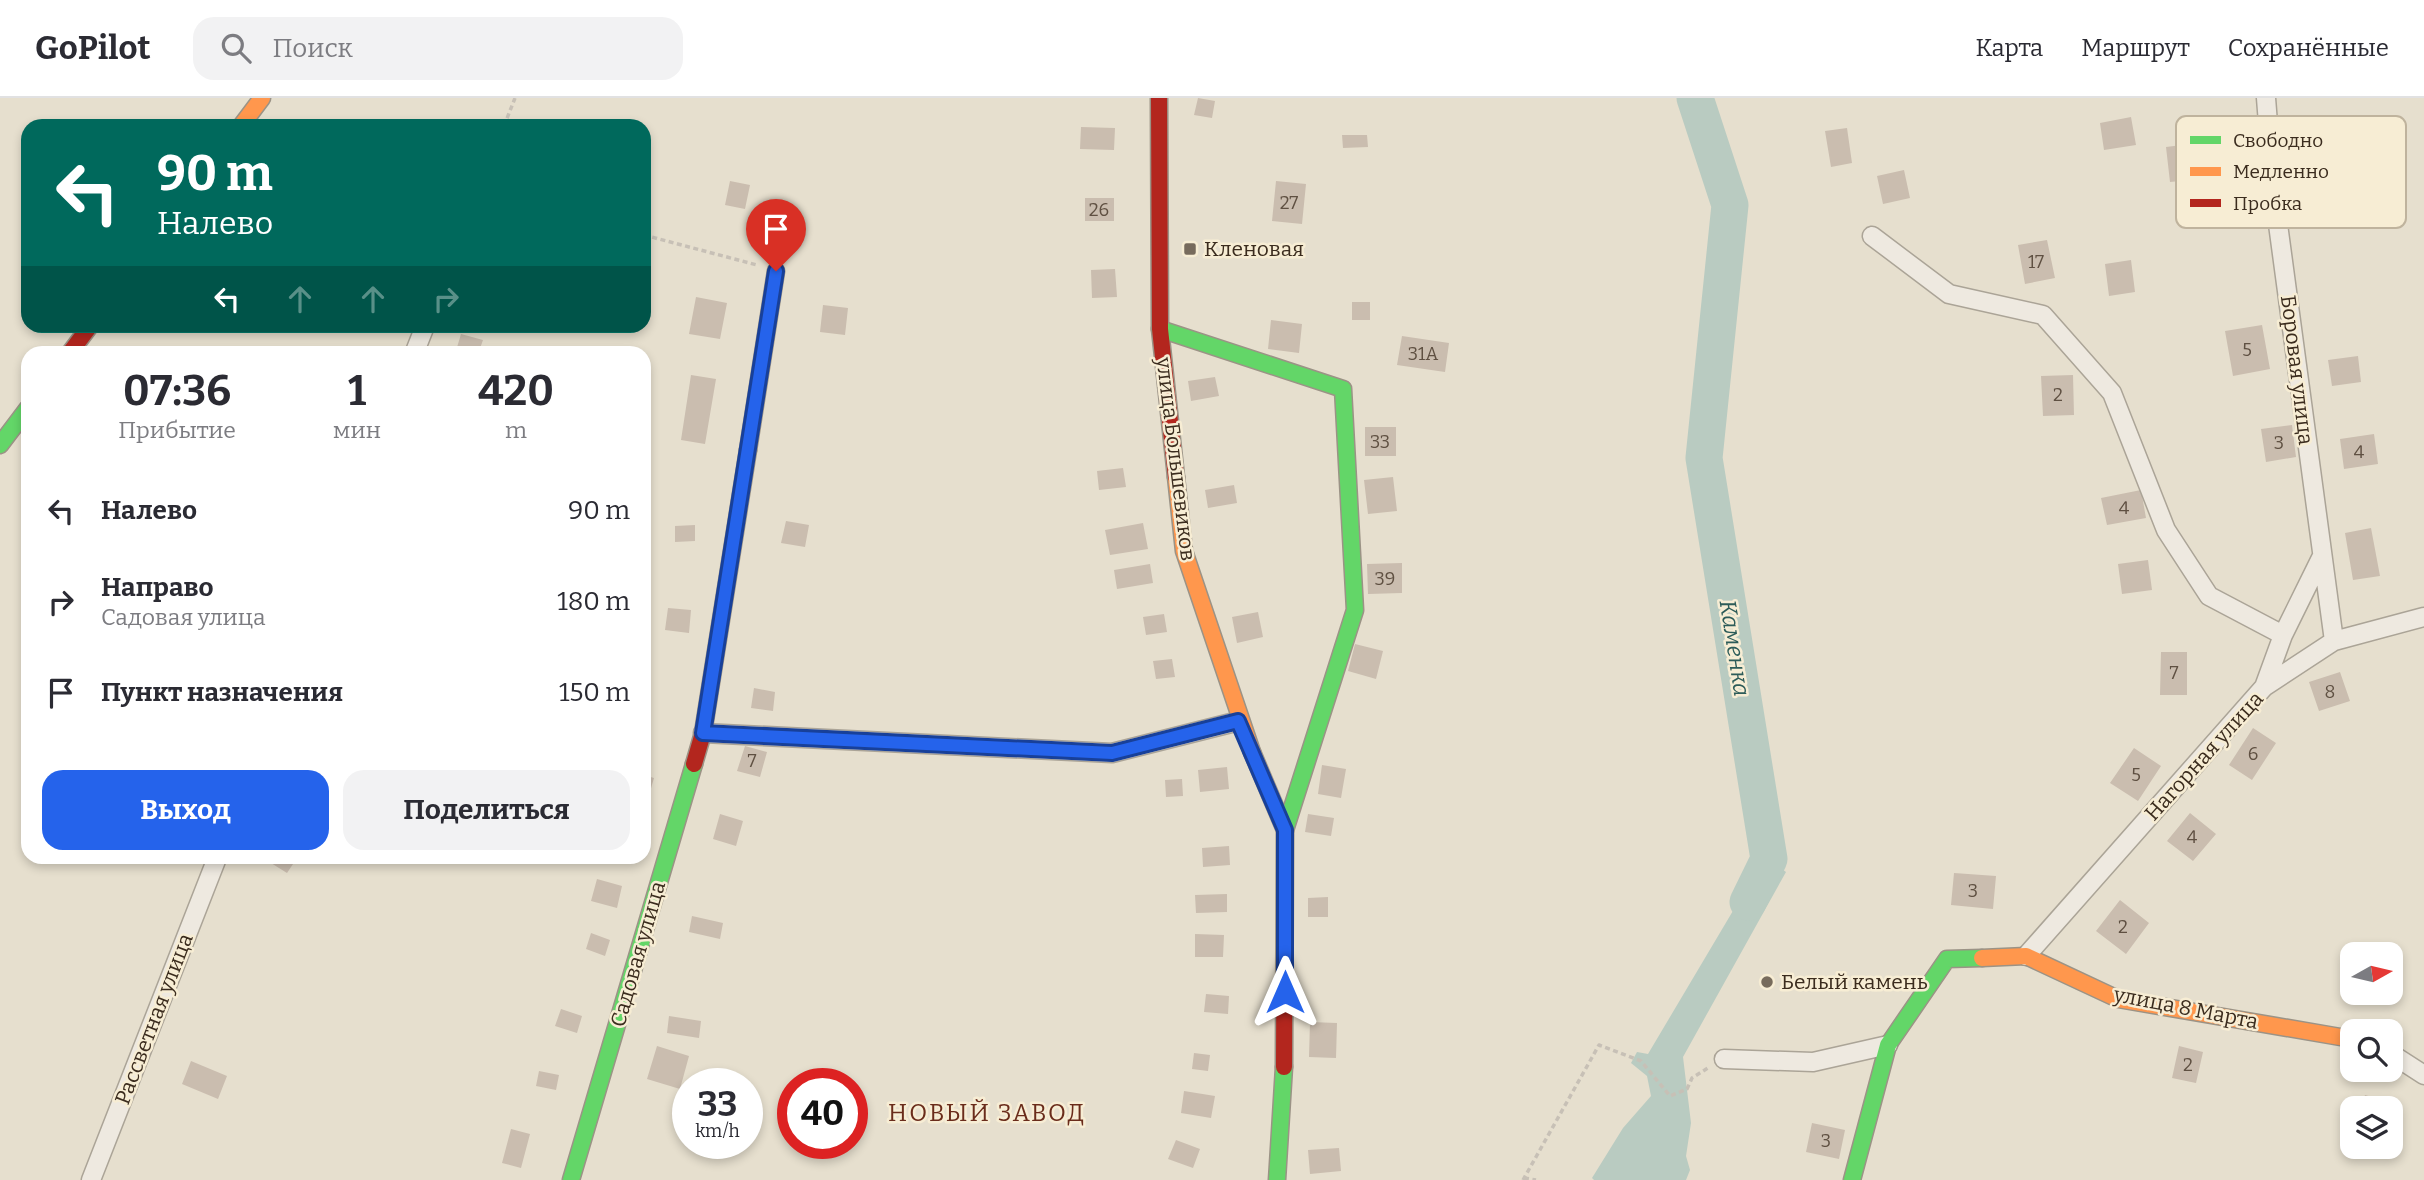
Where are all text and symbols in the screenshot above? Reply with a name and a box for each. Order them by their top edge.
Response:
search box [193,17,683,80]
text: GoPilot [35,28,151,68]
icon: search [217,29,255,67]
text: Поиск [273,33,353,64]
text: Карта [1975,34,2043,62]
text: Маршрут [2081,34,2190,62]
text: Сохранённые [2228,34,2389,62]
legend [2176,116,2406,228]
text: Свободно [2233,129,2323,152]
text: 90 m [157,144,273,203]
icon: left [42,147,133,238]
text: Медленно [2233,160,2329,183]
house number: 27 [1280,192,1298,214]
text: Пробка [2233,192,2303,215]
pin [746,199,806,271]
house number: 26 [1089,199,1109,221]
text: Налево [157,204,273,242]
icon: arrive [757,210,795,248]
place label: Кленовая [1204,236,1304,262]
marker: Кленовая [1182,241,1198,257]
house number: 17 [2028,251,2044,273]
icon: left [208,280,246,318]
icon: ahead [281,280,319,318]
icon: ahead [354,280,392,318]
icon: right [427,280,465,318]
street label: Боровая улица [2275,294,2319,447]
house number: 5 [2242,339,2252,361]
house number: 31А [1408,343,1438,365]
street label: улица Большевиков [1150,355,1201,562]
text: 07:36 [123,366,231,416]
text: 1 [348,366,366,416]
text: 420 [478,366,554,416]
house number: 2 [2053,384,2063,406]
text: Прибытие [118,416,236,444]
text: мин [333,416,381,444]
text: m [505,416,527,444]
house number: 33 [1370,431,1390,453]
house number: 3 [2274,432,2284,454]
house number: 4 [2354,441,2365,463]
icon: left [42,492,80,530]
text: Налево [101,495,197,526]
text: 90 m [568,495,630,526]
house number: 4 [2119,497,2130,519]
house number: 39 [1375,568,1395,590]
text: Направо [101,572,214,603]
icon: right [42,583,80,621]
text: 180 m [557,586,630,617]
water label: Каменка [1714,598,1756,698]
text: Садовая улица [101,603,266,631]
house number: 7 [2169,662,2179,684]
icon: arrive [42,674,80,712]
text: Пункт назначения [101,677,343,708]
text: 150 m [559,677,630,708]
house number: 8 [2325,681,2335,703]
street label: Нагорная улица [2139,686,2269,826]
house number: 6 [2248,743,2258,765]
house number: 7 [747,750,757,772]
house number: 5 [2131,764,2141,786]
button: Выход [42,770,329,850]
button: Поделиться [343,770,630,850]
house number: 4 [2187,826,2198,848]
street label: Садовая улица [605,878,671,1030]
house number: 3 [1968,880,1978,902]
house number: 2 [2118,916,2128,938]
street label: Рассветная улица [109,929,199,1108]
north arrow [2340,942,2403,1004]
map controls [2340,942,2403,1159]
position arrow [1248,955,1322,1029]
place label: Белый камень [1781,969,1928,995]
marker: Белый камень [1759,974,1775,990]
street label: улица 8 Марта [2111,981,2261,1035]
button: search [2340,1019,2403,1082]
house number: 2 [2183,1054,2193,1076]
speed limit sign: 40 [777,1068,868,1159]
text: 33 [698,1083,737,1125]
button: layers [2340,1096,2403,1159]
district label: НОВЫЙ ЗАВОД [888,1099,1086,1127]
text: km/h [695,1120,740,1142]
house number: 3 [1821,1130,1831,1152]

